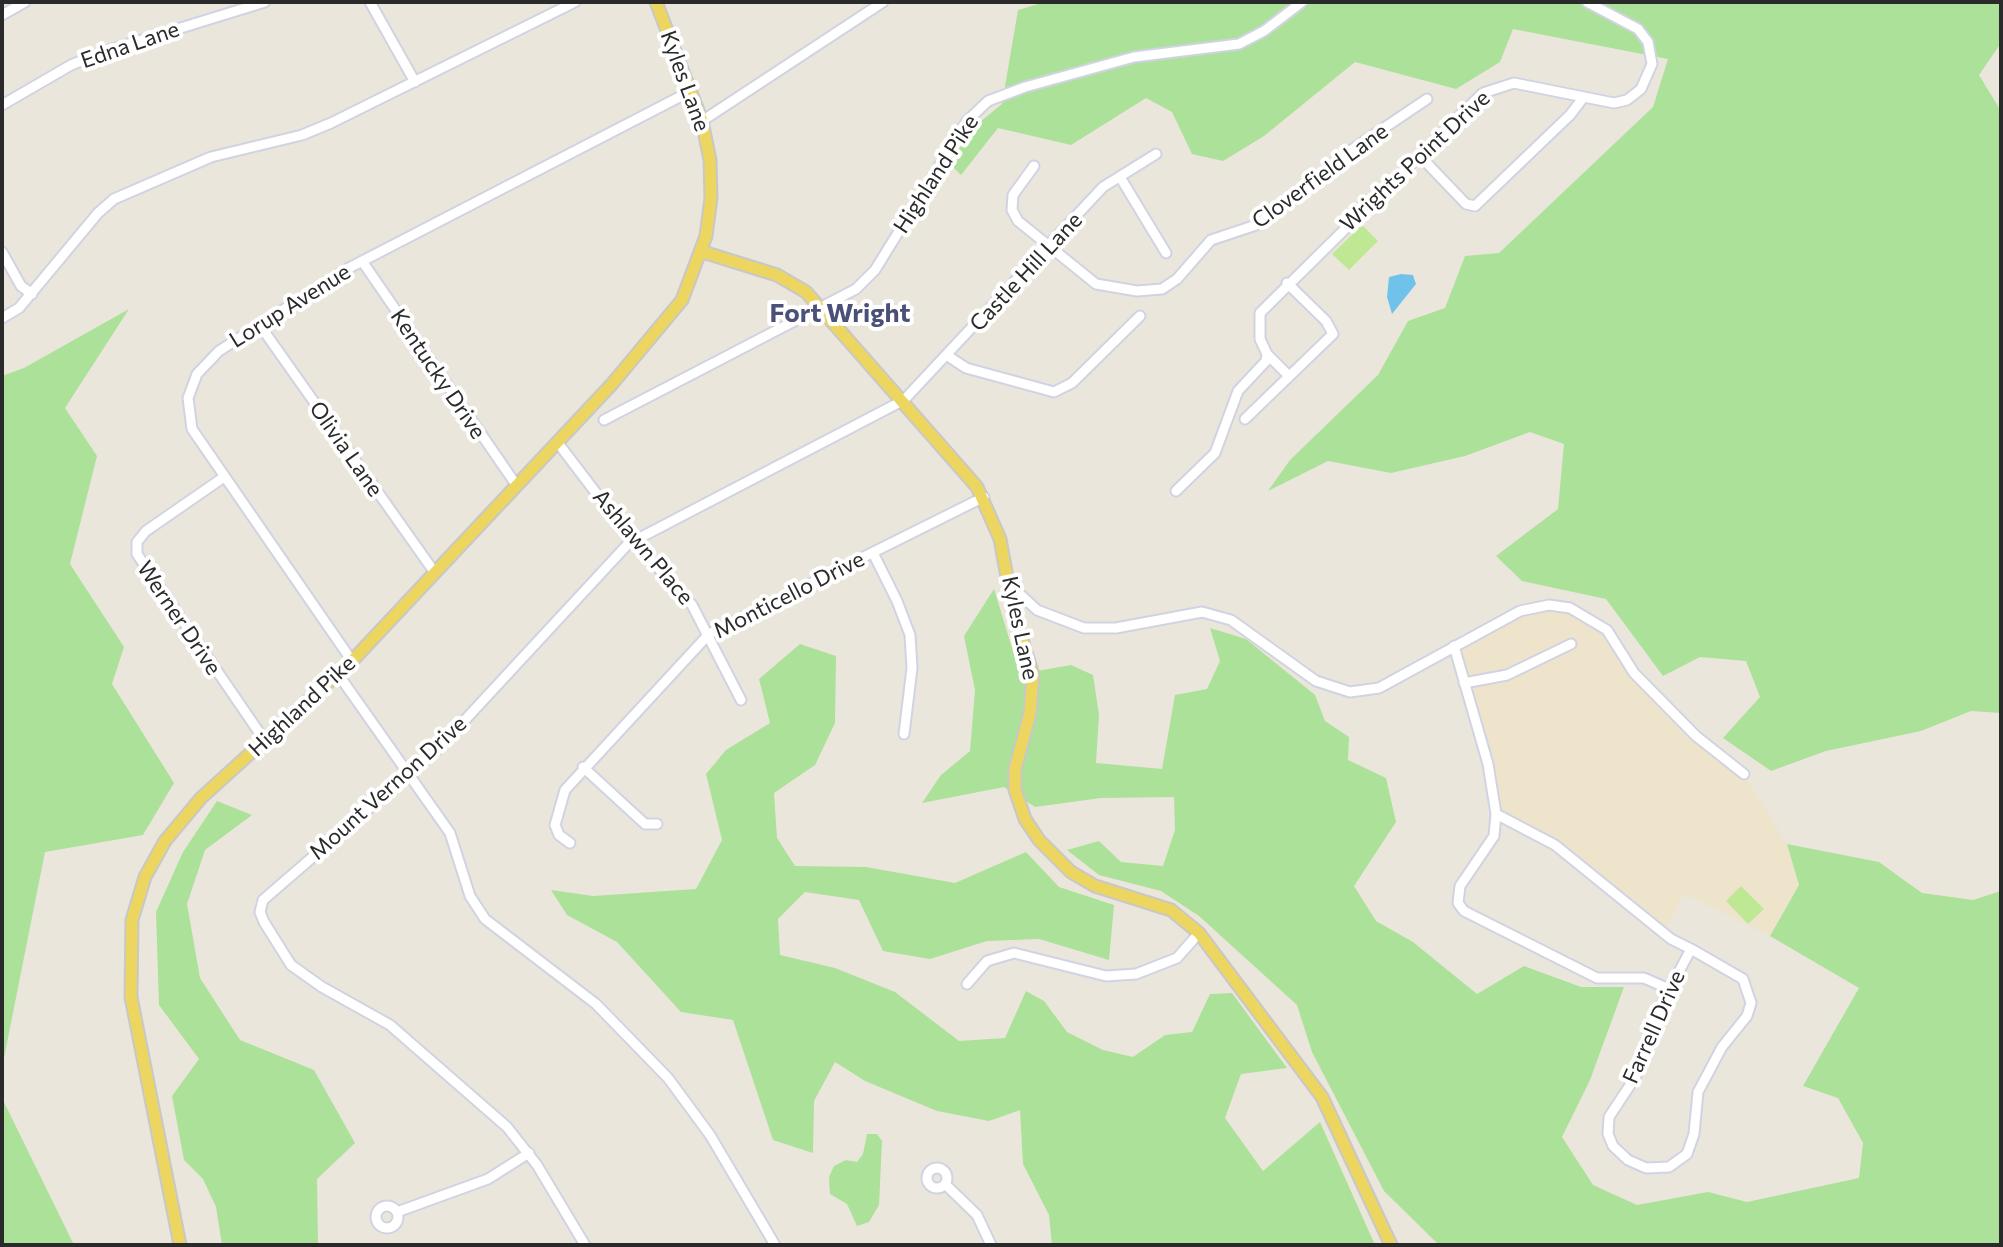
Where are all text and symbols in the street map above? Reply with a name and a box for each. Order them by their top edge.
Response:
street label: Edna Lane [77,16,183,74]
street label: Kyles Lane [655,27,715,135]
street label: Wrights Point Drive [1335,85,1495,237]
street label: Highland Pike [888,110,984,238]
street label: Cloverfield Lane [1247,118,1393,234]
street label: Castle Hill Lane [964,207,1088,337]
street label: Lorup Avenue [225,258,355,354]
district label: Fort Wright [769,297,911,329]
street label: Kentucky Drive [385,304,491,444]
street label: Olivia Lane [304,396,388,502]
street label: Ashlawn Place [587,484,699,610]
street label: Monticello Drive [709,546,869,644]
street label: Werner Drive [131,556,227,680]
street label: Kyles Lane [996,574,1044,682]
street label: Highland Pike [243,650,361,762]
street label: Mount Vernon Drive [304,711,472,865]
street label: Farrell Drive [1617,966,1691,1088]

